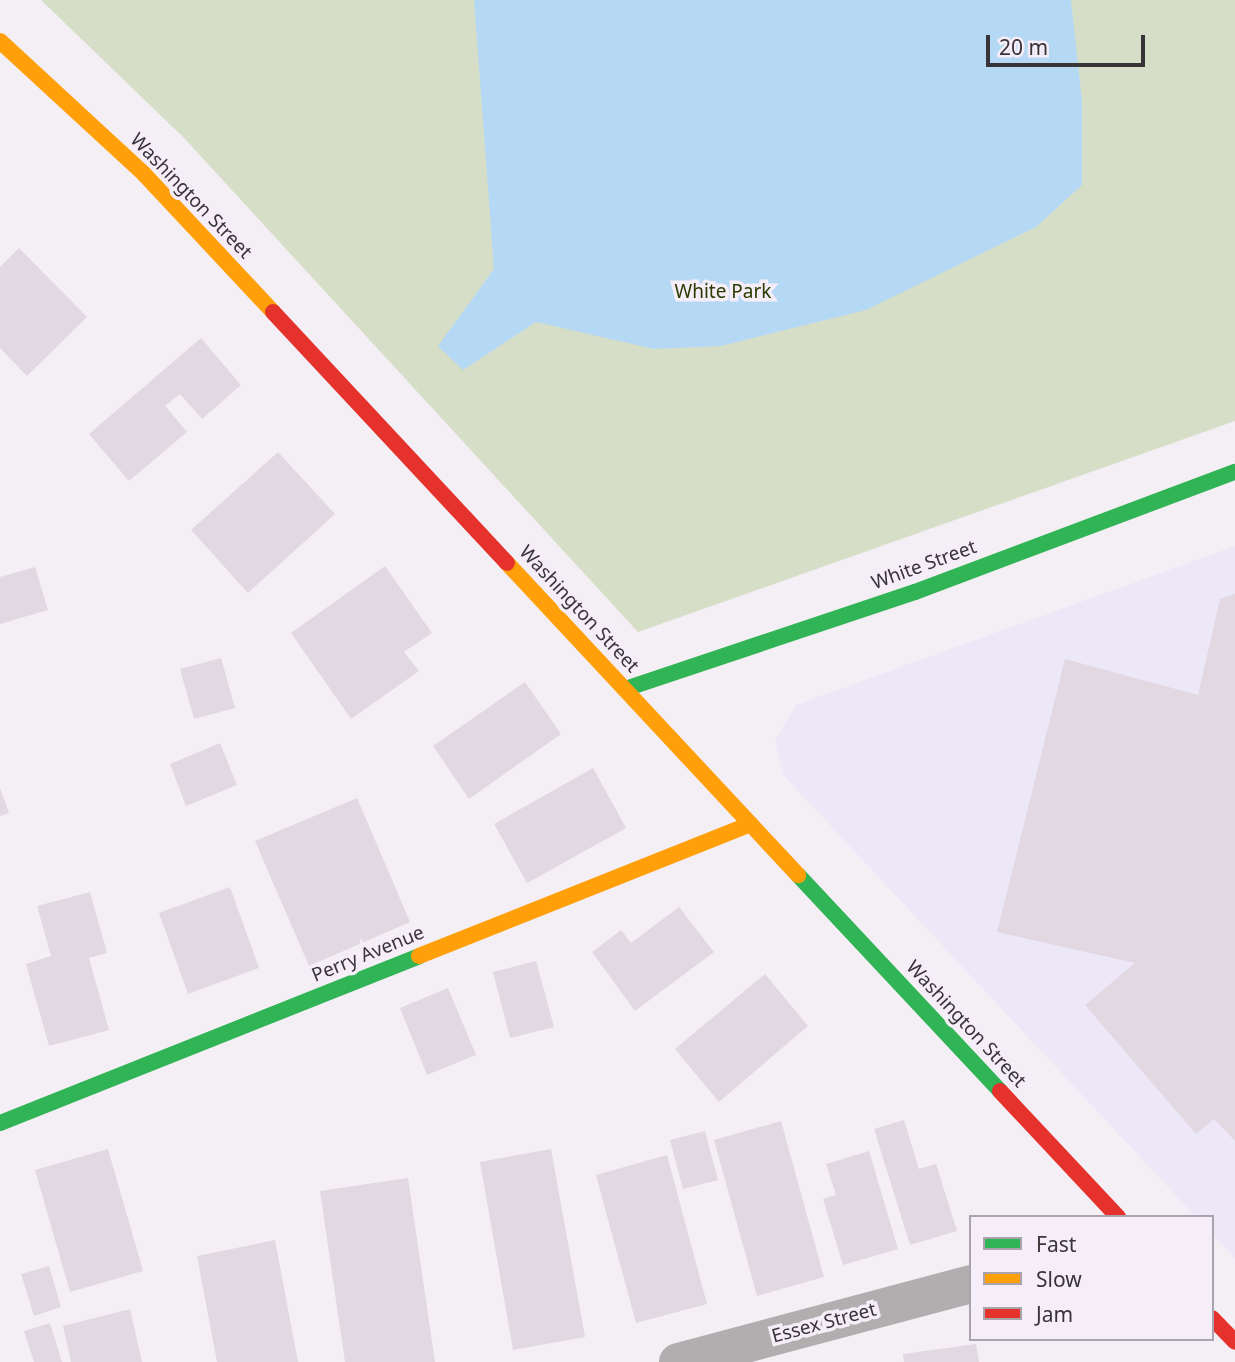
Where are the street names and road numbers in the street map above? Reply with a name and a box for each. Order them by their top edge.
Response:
street label: Washington Street [125,129,257,263]
street label: White Street [868,535,980,595]
street label: Washington Street [514,541,644,677]
street label: Perry Avenue [308,921,428,987]
street label: Washington Street [901,956,1031,1092]
street label: Essex Street [769,1298,879,1348]

